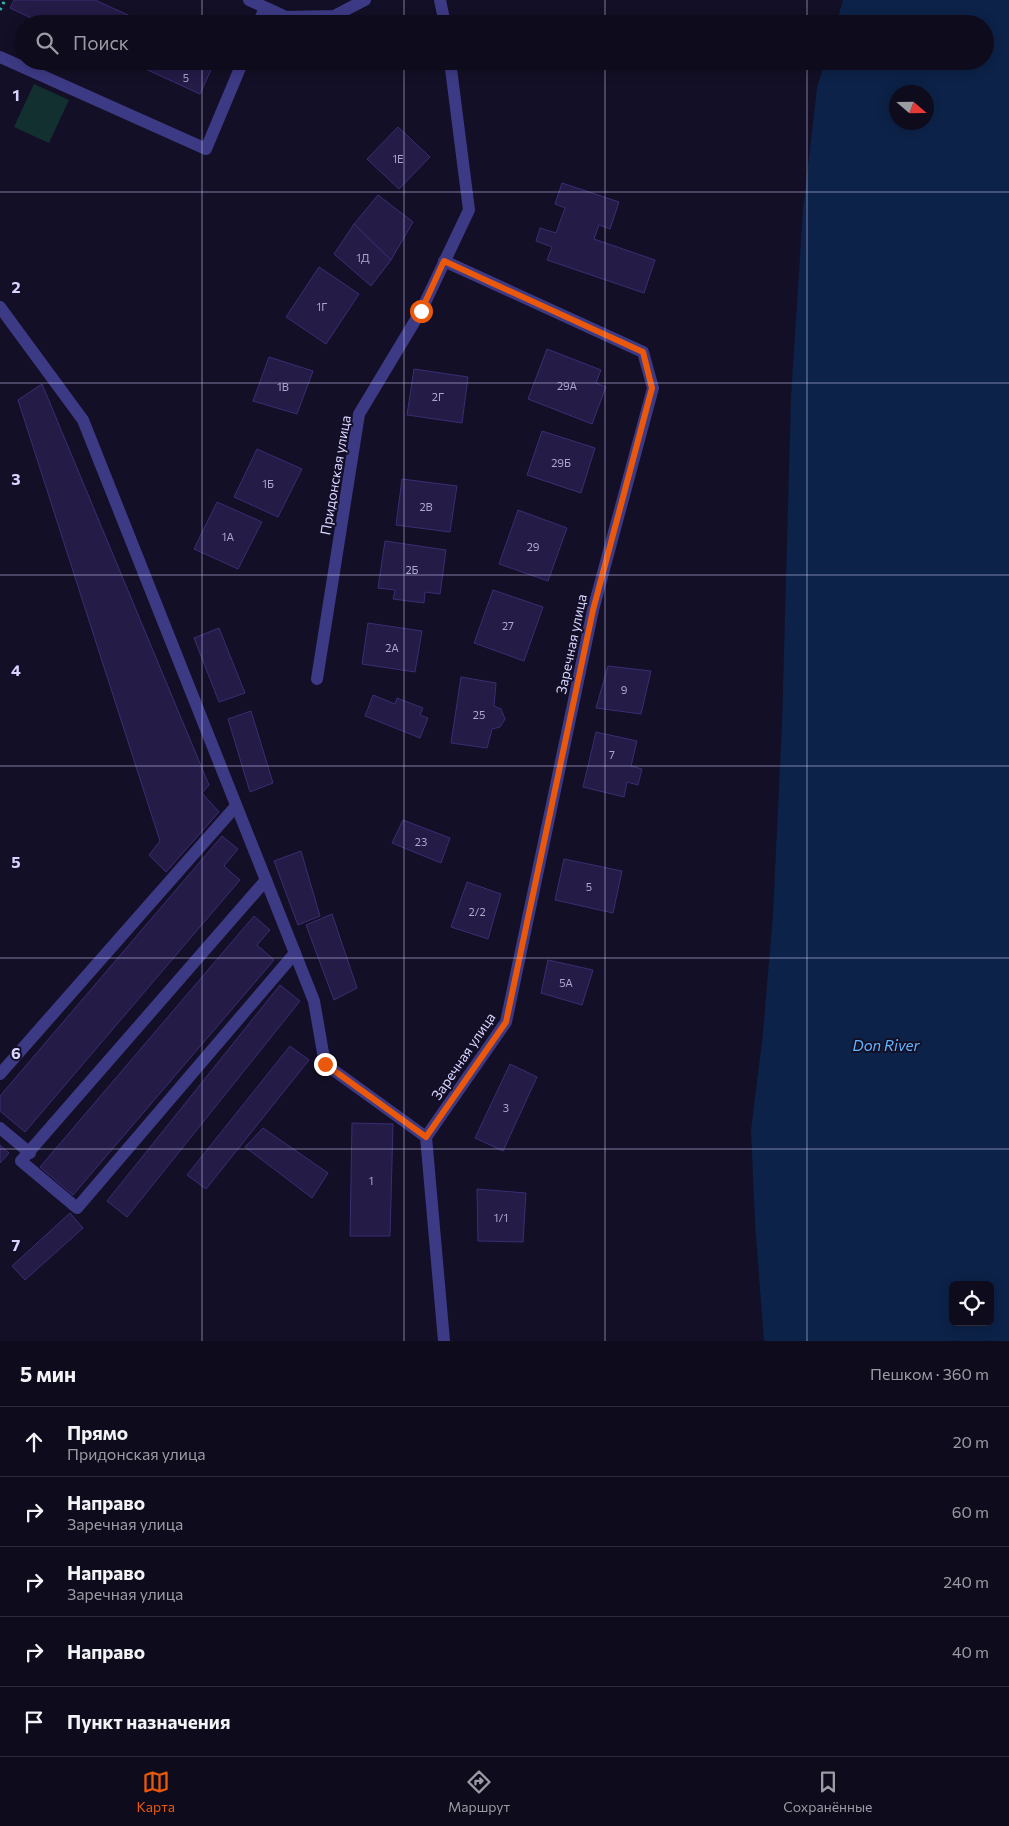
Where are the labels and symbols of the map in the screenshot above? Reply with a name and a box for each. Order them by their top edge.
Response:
house number: 5 [183,71,189,84]
text: 1 [12,85,20,104]
north arrow [889,85,934,130]
house number: 1Е [392,152,404,165]
house number: 1Д [356,251,370,264]
text: 2 [11,277,21,296]
house number: 1Г [317,300,327,313]
route start [410,300,433,323]
house number: 29А [557,379,577,392]
house number: 1В [277,380,289,393]
house number: 2Г [432,390,444,403]
street label: Придонская улица [316,414,354,536]
house number: 29Б [551,456,571,469]
text: 3 [11,469,21,488]
house number: 1Б [262,477,274,490]
house number: 2В [419,500,433,513]
house number: 1А [222,530,235,543]
house number: 29 [527,540,540,553]
house number: 2Б [406,563,419,576]
street label: Заречная улица [552,592,590,696]
house number: 27 [502,619,514,632]
house number: 2А [385,641,399,654]
text: 4 [11,660,21,679]
house number: 9 [621,683,628,696]
house number: 25 [473,708,485,721]
house number: 7 [609,748,615,761]
house number: 23 [415,835,427,848]
text: 5 [11,852,21,871]
house number: 5 [586,880,592,893]
house number: 2/2 [468,905,486,918]
house number: 5А [559,976,573,989]
street label: Заречная улица [427,1009,499,1103]
water label: Don River [853,1036,920,1054]
text: 6 [11,1043,21,1062]
route end [314,1053,337,1076]
house number: 3 [503,1101,509,1114]
house number: 1 [369,1174,373,1187]
house number: 1/1 [494,1211,508,1224]
text: 7 [12,1235,21,1254]

